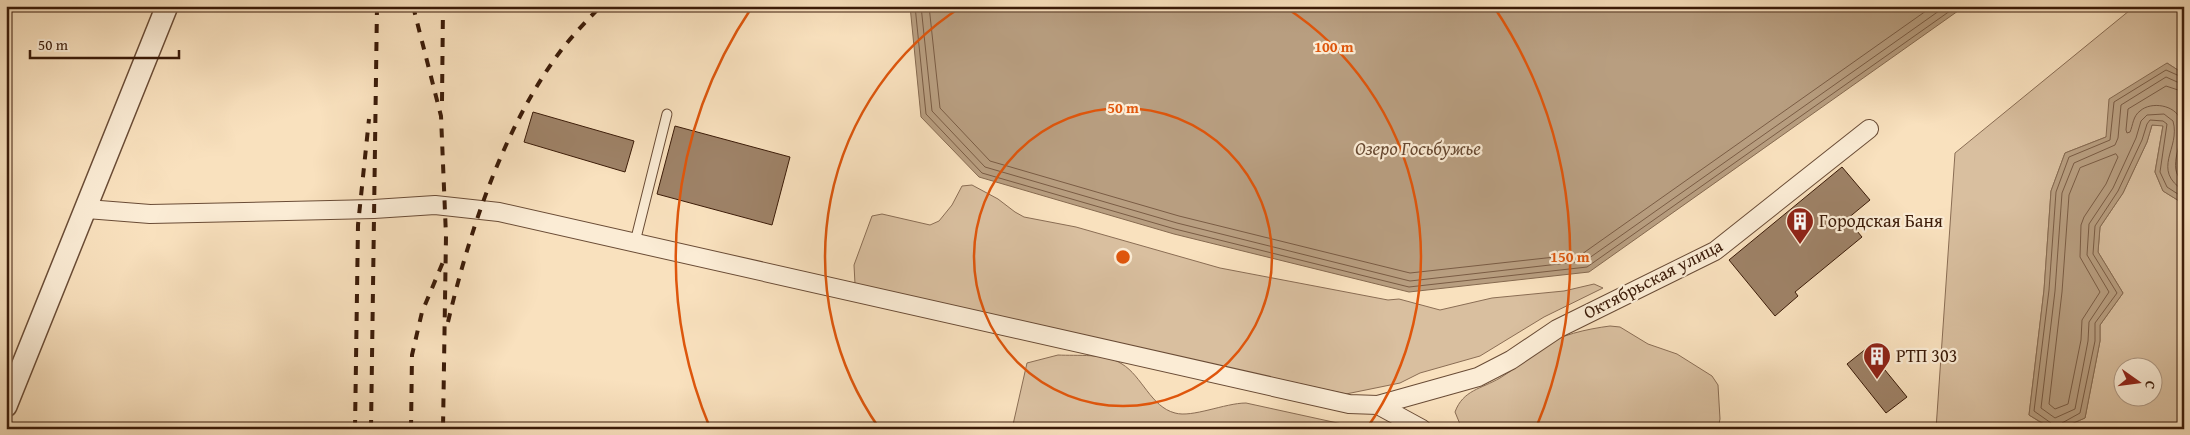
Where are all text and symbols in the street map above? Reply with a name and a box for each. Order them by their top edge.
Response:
scale bar [30,28,179,60]
text: 50 m [38,34,69,55]
text: 100 m [1314,36,1354,57]
text: 50 m [1107,97,1139,118]
water label: Озеро Госьбужье [1355,134,1481,162]
building icon: Городская Баня [1785,206,1815,245]
place label: Городская Баня [1819,207,1943,234]
street label: Октябрьская улица [1578,232,1728,325]
text: 150 m [1550,246,1590,267]
centre of rings [1114,248,1132,266]
building icon: РТП 303 [1862,341,1892,380]
place label: РТП 303 [1896,342,1957,369]
north arrow [2112,358,2162,408]
text: С [2140,379,2161,391]

